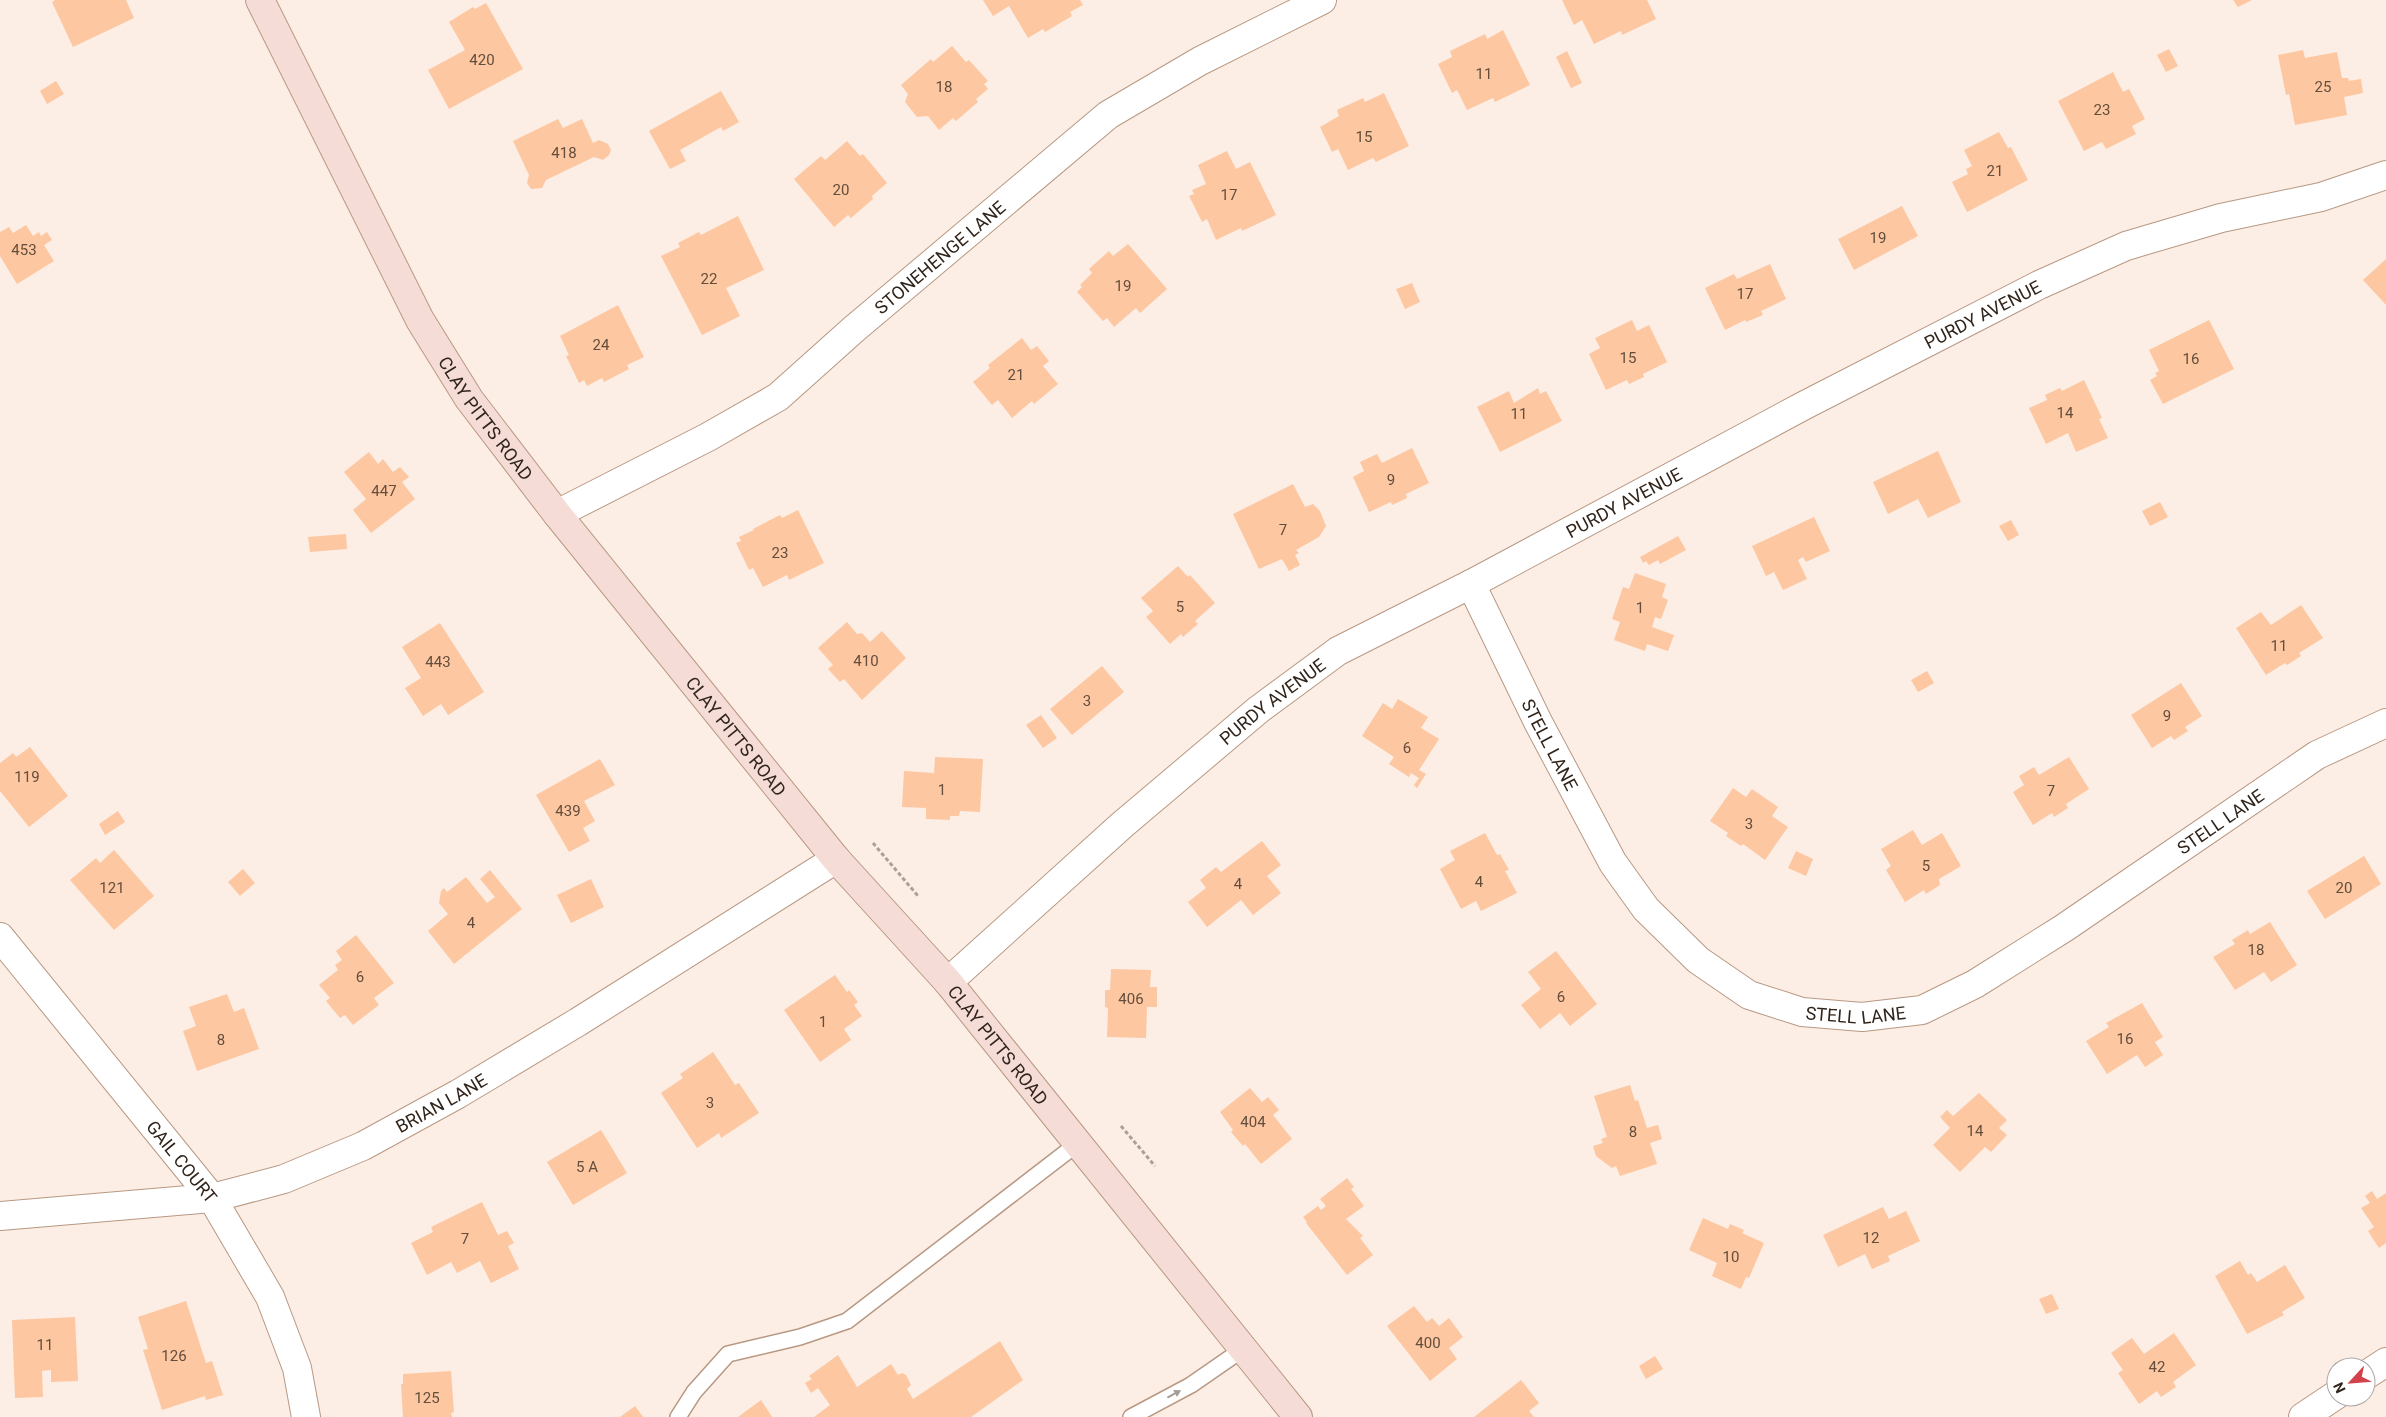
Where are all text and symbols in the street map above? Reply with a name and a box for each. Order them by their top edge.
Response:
house number: 420 [469,51,495,69]
house number: 11 [1476,65,1492,83]
house number: 18 [936,78,952,96]
house number: 25 [2315,78,2331,96]
house number: 23 [2094,101,2110,119]
house number: 15 [1356,128,1372,146]
house number: 418 [551,144,577,162]
house number: 21 [1987,162,2003,180]
house number: 20 [833,181,849,199]
house number: 17 [1221,186,1237,204]
street label: STONEHENGE LANE [870,196,1009,318]
house number: 19 [1870,229,1886,247]
house number: 453 [11,241,37,259]
house number: 22 [701,270,717,288]
street label: PURDY AVENUE [1920,275,2044,353]
house number: 19 [1115,277,1131,295]
house number: 17 [1737,285,1753,303]
house number: 24 [593,336,610,354]
house number: 15 [1620,349,1636,367]
house number: 16 [2183,350,2199,368]
street label: CLAY PITTS ROAD [435,352,537,484]
house number: 21 [1008,366,1024,384]
house number: 14 [2057,404,2074,422]
house number: 11 [1511,405,1527,423]
street label: PURDY AVENUE [1562,463,1685,542]
house number: 9 [1387,471,1395,489]
house number: 447 [371,482,397,500]
house number: 7 [1279,521,1287,539]
house number: 23 [772,544,788,562]
house number: 5 [1176,598,1184,616]
house number: 1 [1636,599,1644,617]
house number: 11 [2271,637,2287,655]
house number: 410 [853,652,879,670]
house number: 443 [425,653,451,671]
street label: PURDY AVENUE [1215,654,1329,749]
street label: CLAY PITTS ROAD [682,672,791,800]
house number: 3 [1083,692,1091,710]
street label: STELL LANE [1518,695,1583,794]
house number: 9 [2163,707,2171,725]
house number: 6 [1403,739,1411,757]
house number: 119 [14,768,40,786]
house number: 1 [938,781,946,799]
house number: 7 [2047,782,2055,800]
street label: STELL LANE [2173,784,2267,858]
house number: 439 [555,802,581,820]
house number: 3 [1745,815,1753,833]
house number: 5 [1922,857,1930,875]
house number: 4 [1475,873,1484,891]
house number: 4 [1234,875,1243,893]
house number: 121 [99,879,125,897]
house number: 20 [2336,879,2352,897]
house number: 4 [467,914,476,932]
house number: 18 [2248,941,2264,959]
house number: 6 [356,968,364,986]
street label: CLAY PITTS ROAD [944,981,1053,1109]
house number: 6 [1557,988,1565,1006]
house number: 406 [1118,990,1144,1008]
street label: STELL LANE [1805,1001,1907,1028]
house number: 1 [819,1013,827,1031]
house number: 16 [2117,1030,2133,1048]
house number: 8 [217,1031,225,1049]
street label: BRIAN LANE [392,1069,490,1137]
house number: 3 [706,1094,714,1112]
house number: 404 [1240,1113,1266,1131]
street label: GAIL COURT [143,1116,222,1207]
house number: 14 [1967,1122,1984,1140]
house number: 8 [1629,1123,1637,1141]
house number: 5 A [576,1158,598,1176]
house number: 12 [1863,1229,1879,1247]
house number: 7 [461,1230,469,1248]
house number: 10 [1723,1248,1739,1266]
house number: 400 [1415,1334,1441,1352]
house number: 11 [37,1336,53,1354]
house number: 126 [161,1347,187,1365]
north arrow [2326,1357,2376,1407]
house number: 42 [2149,1358,2165,1376]
text: N [2330,1380,2349,1396]
house number: 125 [414,1389,440,1407]
one-way arrow [1167,1390,1182,1398]

